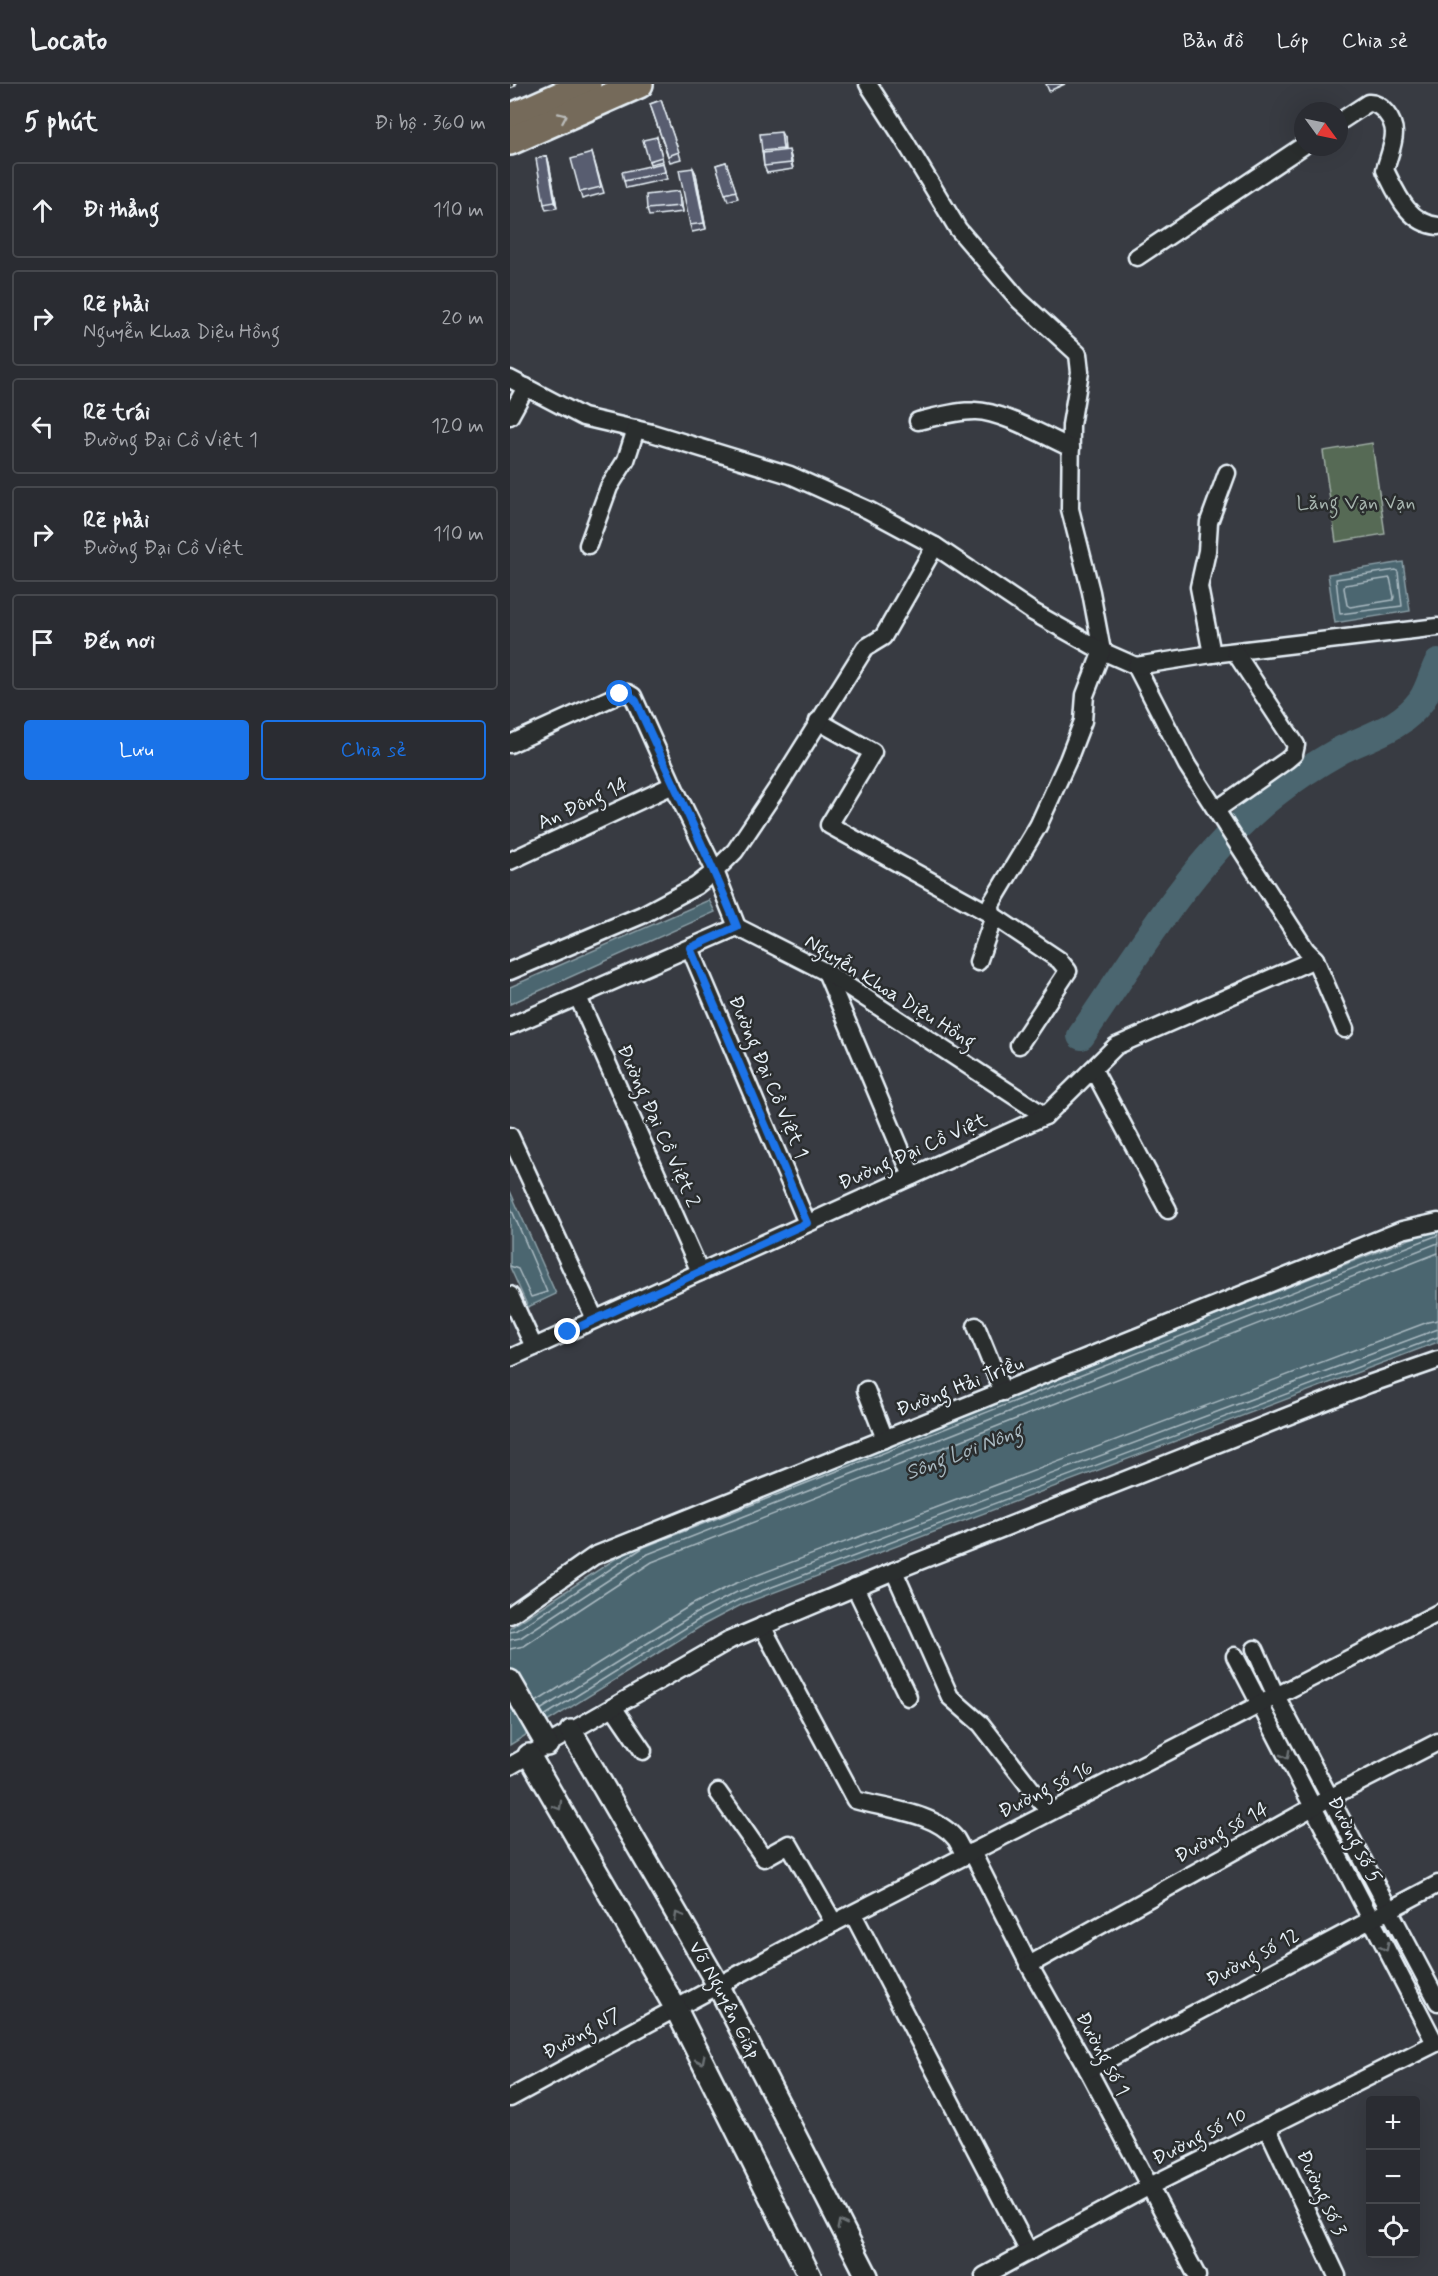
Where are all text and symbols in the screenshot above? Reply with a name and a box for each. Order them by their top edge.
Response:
text: Locato [30,23,107,60]
text: Bản đồ [1183,27,1244,55]
text: Lớp [1277,27,1309,55]
text: Chia sẻ [1342,27,1408,55]
north arrow [1294,102,1348,156]
text: 5 phút [24,106,98,140]
text: Đi bộ · 360 m [374,110,486,137]
one-way arrow [557,112,568,124]
icon: ahead [26,194,59,227]
text: Đi thẳng [83,196,159,224]
text: 110 m [433,197,484,224]
text: Rẽ phải [83,291,149,319]
icon: right [26,302,59,335]
text: 20 m [441,305,484,332]
text: Nguyễn Khoa Diệu Hồng [83,319,280,346]
text: Rẽ trái [83,399,150,427]
icon: left [26,410,59,443]
text: 120 m [431,413,484,440]
text: Đường Đại Cồ Việt 1 [83,427,258,454]
park label: Lăng Vạn Vạn [1296,490,1416,519]
text: Rẽ phải [83,507,149,535]
icon: right [26,518,59,551]
text: 110 m [433,521,484,548]
text: Đường Đại Cồ Việt [83,535,244,562]
icon: arrive [26,626,59,659]
text: Đến nơi [83,628,155,656]
route start [606,680,632,706]
button: Lưu [24,720,249,780]
button: Chia sẻ [261,720,486,780]
street label: An Đông 14 [533,771,634,839]
street label: Nguyễn Khoa Diệu Hồng [798,928,981,1057]
street label: Đường Đại Cồ Việt 1 [720,991,815,1164]
street label: Đường Đại Cồ Việt 2 [608,1040,706,1213]
street label: Đường Đại Cồ Việt [834,1107,993,1199]
route end [554,1318,580,1344]
street label: Đường Hải Triều [892,1350,1028,1426]
water label: Sông Lợi Nông [901,1416,1029,1489]
one-way arrow [1279,1749,1290,1760]
street label: Đường số 16 [994,1755,1099,1827]
street label: Đường số 5 [1319,1792,1388,1889]
street label: Đường số 14 [1170,1796,1275,1872]
one-way arrow [551,1800,563,1810]
one-way arrow [674,1912,685,1922]
street label: Đường số 12 [1202,1922,1305,1996]
street label: Võ Nguyên Giáp [682,1936,767,2064]
one-way arrow [1378,1941,1389,1951]
street label: Đường N7 [538,2001,627,2068]
street label: Đường số 1 [1067,2007,1135,2102]
one-way arrow [694,2053,705,2064]
map controls [1366,2096,1420,2258]
button: + [1366,2096,1420,2150]
street label: Đường số 10 [1148,2102,1253,2174]
street label: Đường số 3 [1288,2146,1353,2241]
button: − [1366,2150,1420,2204]
button: locate [1366,2204,1420,2258]
one-way arrow [836,2219,848,2230]

